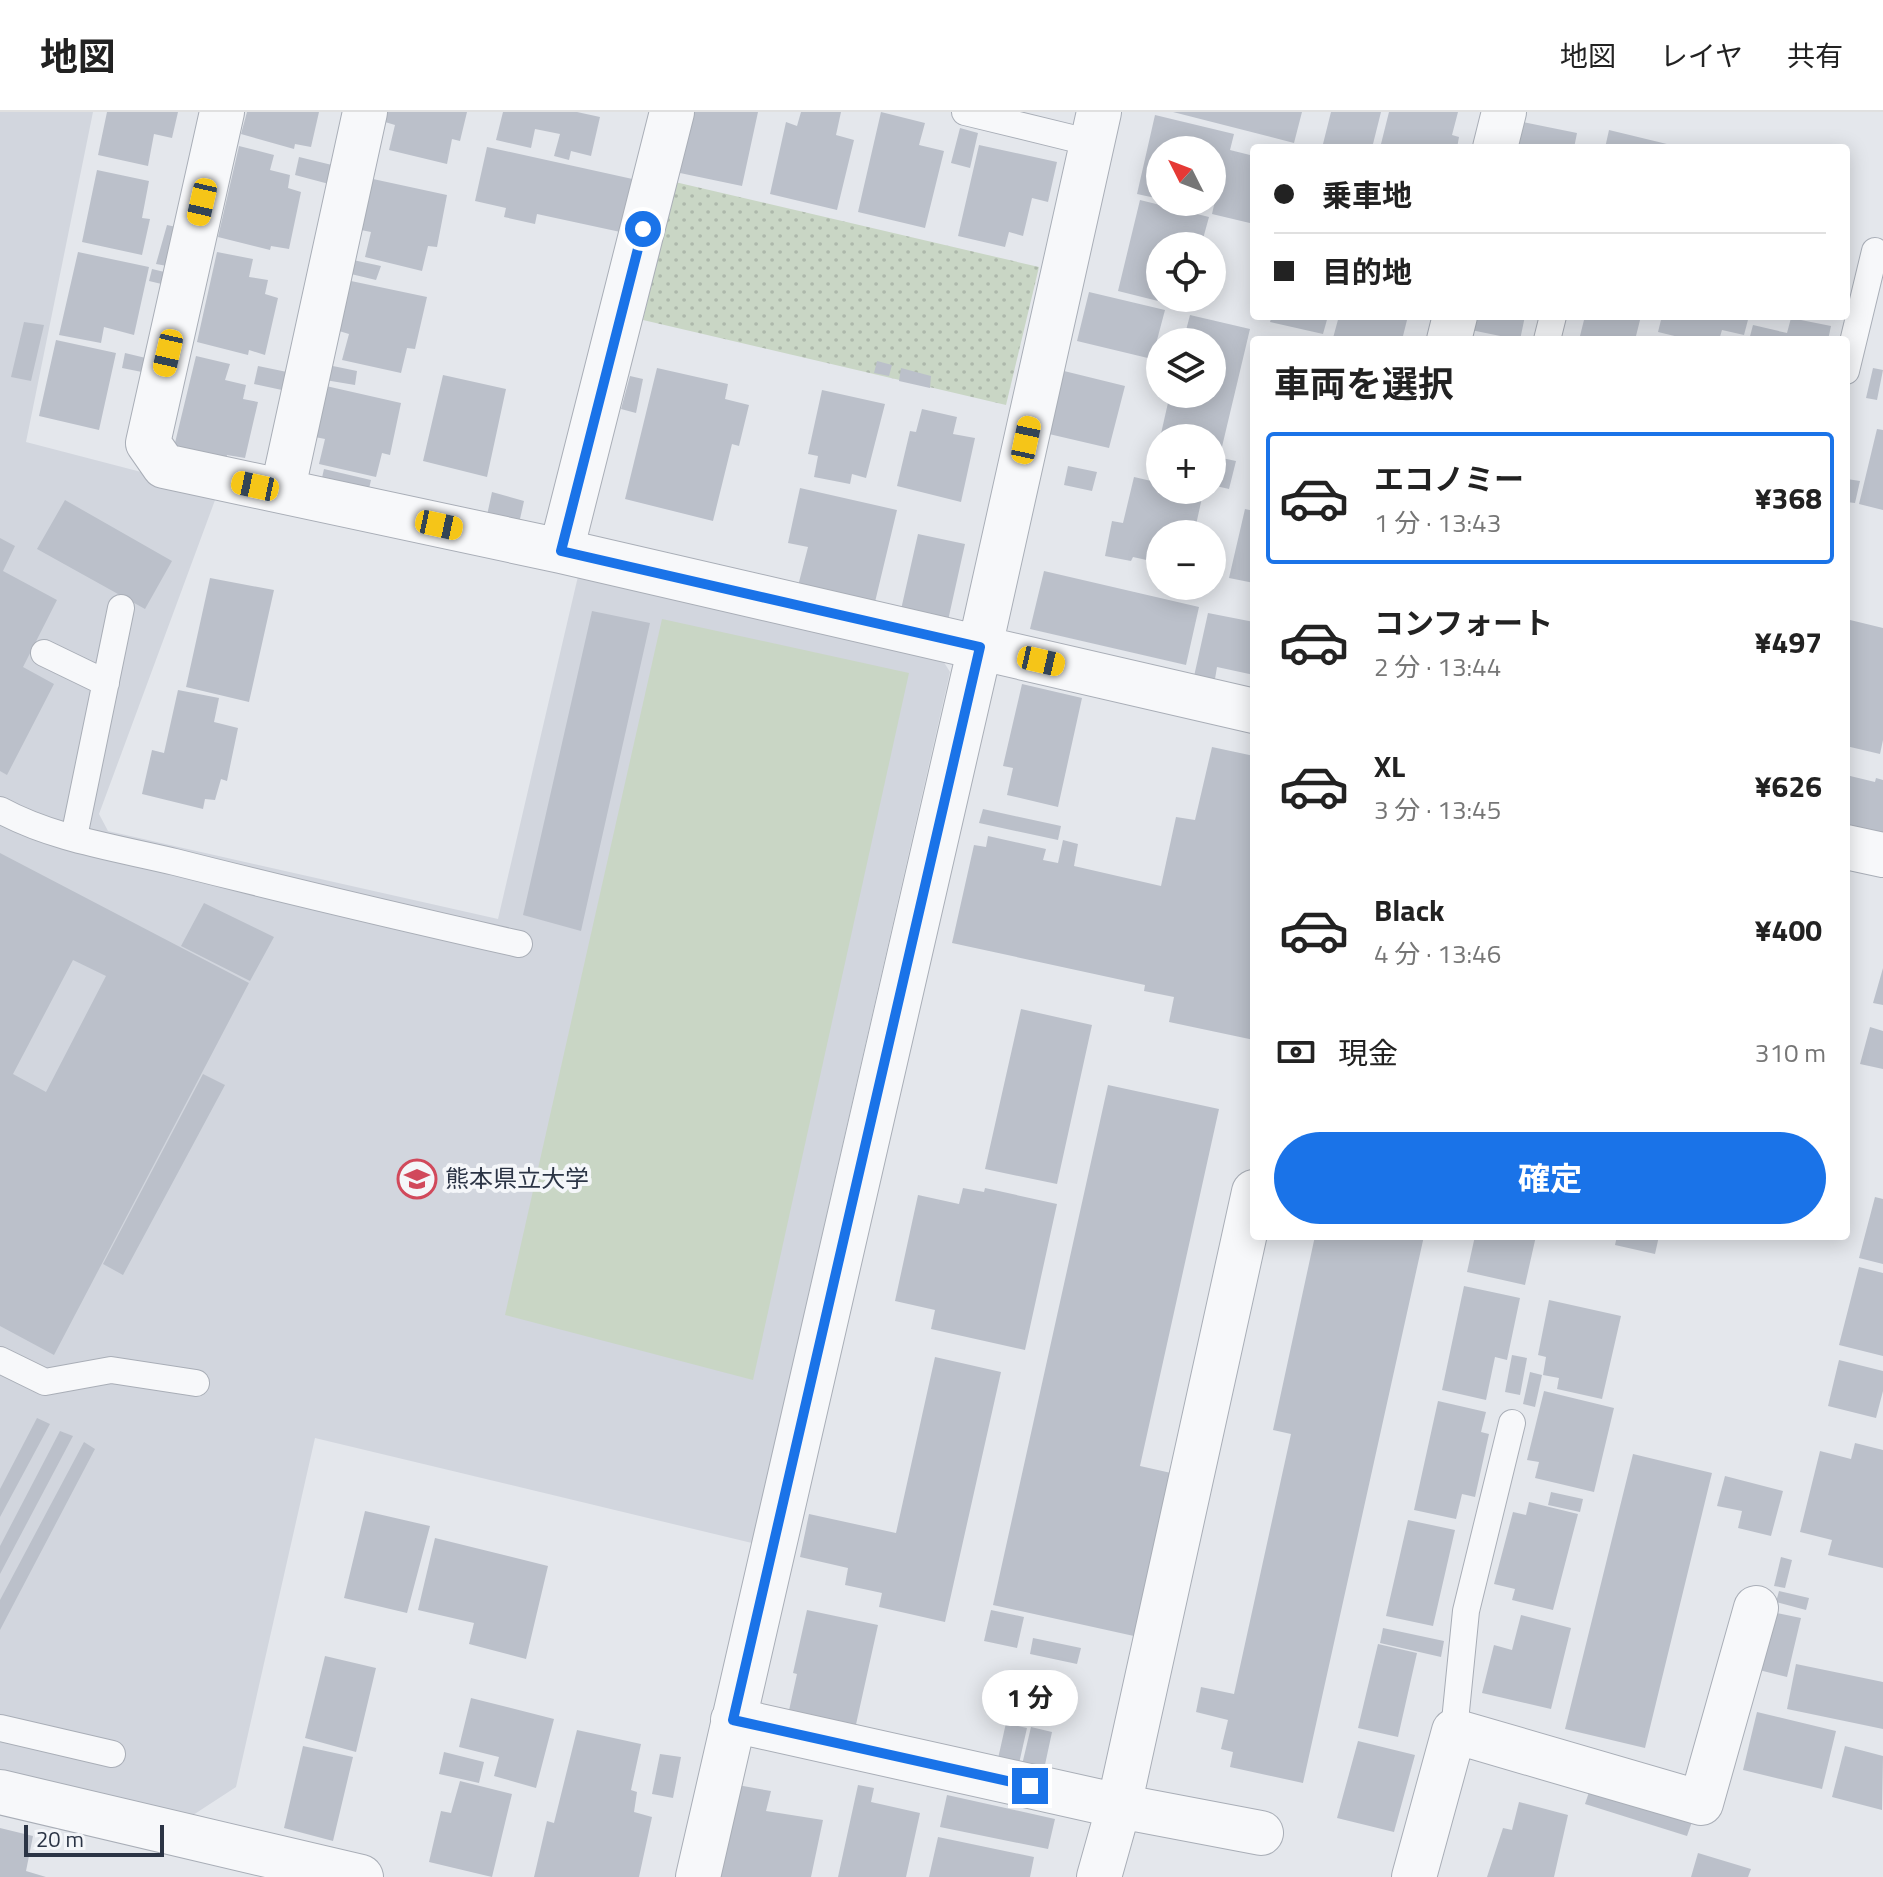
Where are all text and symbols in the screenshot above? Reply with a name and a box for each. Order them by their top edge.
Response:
text: 地図 [40,27,116,85]
text: 地図 [1560,34,1616,77]
text: レイヤ [1660,34,1743,77]
text: 共有 [1787,34,1843,77]
north arrow [1146,136,1226,216]
map controls [1146,136,1226,600]
text: 乗車地 [1322,172,1412,218]
car [185,176,219,228]
route start [625,211,661,247]
button: locate [1146,232,1226,312]
text: 目的地 [1322,249,1412,295]
car [151,327,185,379]
button: layers [1146,328,1226,408]
text: 車両を選択 [1274,356,1454,411]
car [1009,414,1043,466]
button: + [1146,424,1226,504]
text: エコノミー [1374,456,1524,502]
icon: car [1278,462,1350,534]
car [229,469,281,503]
text: ¥368 [1755,475,1822,521]
text: 1 分 · 13:43 [1374,503,1501,542]
car [413,508,465,542]
button: − [1146,520,1226,600]
text: コンフォート [1374,600,1553,646]
icon: car [1278,606,1350,678]
text: ¥497 [1755,619,1822,665]
car [1015,644,1067,678]
text: 2 分 · 13:44 [1374,647,1501,686]
text: XL [1374,743,1405,789]
icon: car [1278,750,1350,822]
text: ¥626 [1755,763,1822,809]
text: 3 分 · 13:45 [1374,790,1501,829]
text: Black [1374,887,1445,933]
icon: car [1278,894,1350,966]
text: ¥400 [1755,907,1822,953]
text: 4 分 · 13:46 [1374,934,1501,973]
icon: cash [1274,1030,1318,1074]
text: 現金 [1338,1030,1398,1076]
text: 310 m [1755,1033,1826,1072]
button: 確定 [1274,1132,1826,1224]
school or university icon: 熊本県立大学 [396,1158,438,1200]
place label: 熊本県立大学 [445,1160,589,1196]
callout: 1 分 [982,1670,1078,1726]
text: 1 分 [1007,1678,1053,1717]
route end [1012,1768,1048,1804]
scale bar [24,1821,164,1857]
text: 20 m [36,1822,84,1856]

